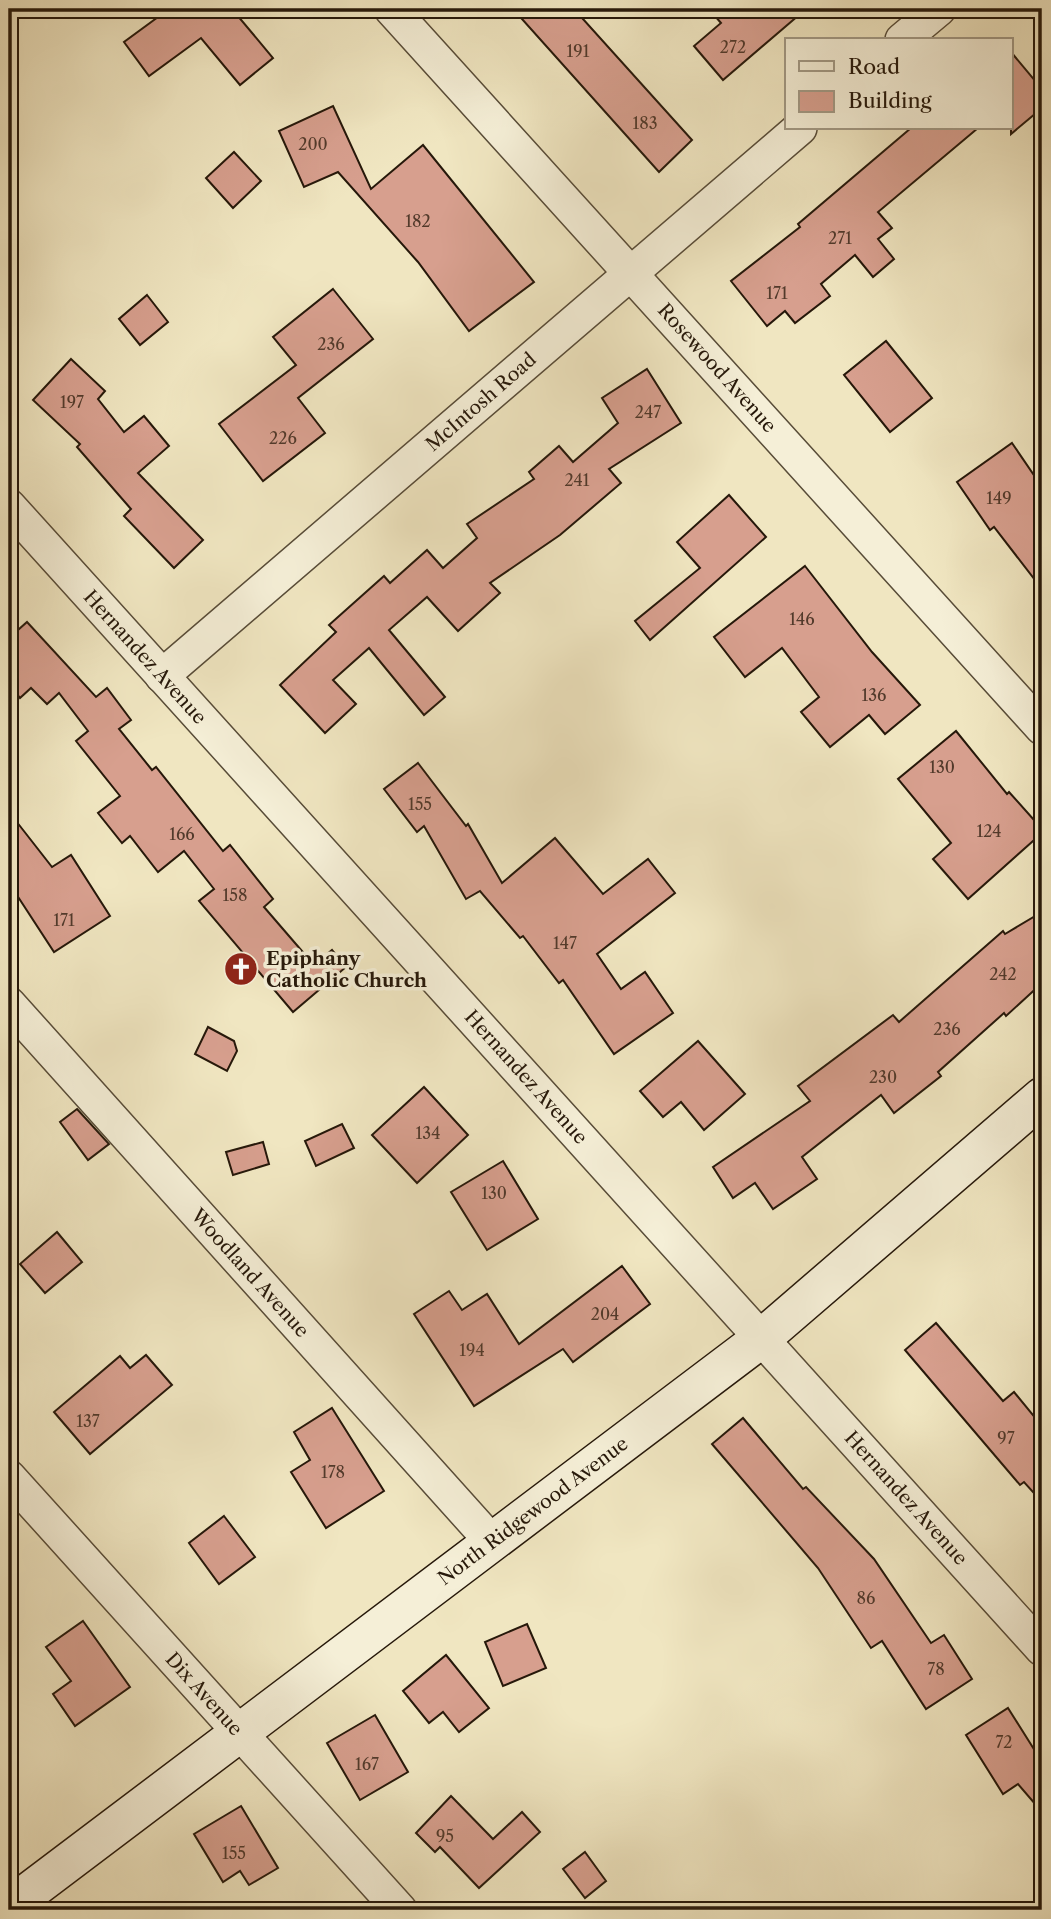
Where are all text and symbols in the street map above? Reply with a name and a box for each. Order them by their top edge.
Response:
house number: 272 [720,37,746,57]
legend [785,38,1012,130]
house number: 191 [567,41,590,61]
text: Road [848,54,900,79]
text: Building [848,88,933,113]
house number: 183 [632,113,658,133]
house number: 200 [298,134,328,154]
house number: 182 [405,211,431,231]
house number: 271 [828,228,852,248]
house number: 171 [766,283,788,303]
street label: Rosewood Avenue [653,299,781,437]
house number: 236 [317,334,345,354]
street label: McIntosh Road [421,348,541,456]
house number: 197 [60,392,84,412]
house number: 247 [635,402,661,422]
house number: 226 [269,428,297,448]
house number: 241 [564,470,590,490]
house number: 149 [986,488,1012,508]
street label: Hernandez Avenue [79,585,211,729]
house number: 146 [789,609,815,629]
house number: 136 [862,685,886,705]
house number: 130 [929,757,955,777]
house number: 155 [408,794,432,814]
house number: 124 [976,821,1002,841]
house number: 166 [169,824,195,844]
house number: 158 [223,885,247,905]
house number: 171 [53,910,75,930]
house number: 147 [553,933,577,953]
place label: Epiphany Catholic Church [266,947,427,992]
church icon: Epiphany Catholic Church [222,950,260,988]
house number: 242 [989,964,1017,984]
street label: Hernandez Avenue [460,1005,592,1149]
house number: 236 [933,1019,961,1039]
house number: 230 [869,1067,897,1087]
house number: 134 [416,1123,440,1143]
house number: 130 [481,1183,507,1203]
street label: Woodland Avenue [186,1203,314,1342]
house number: 204 [591,1304,619,1324]
house number: 194 [459,1340,485,1360]
house number: 137 [76,1411,100,1431]
street label: Hernandez Avenue [840,1426,972,1570]
house number: 97 [997,1428,1015,1448]
street label: North Ridgewood Avenue [433,1432,633,1590]
house number: 178 [321,1462,345,1482]
house number: 86 [857,1588,875,1608]
street label: Dix Avenue [161,1648,247,1740]
house number: 78 [927,1659,945,1679]
house number: 72 [995,1732,1013,1752]
house number: 167 [355,1754,379,1774]
house number: 95 [436,1826,454,1846]
house number: 155 [222,1843,246,1863]

